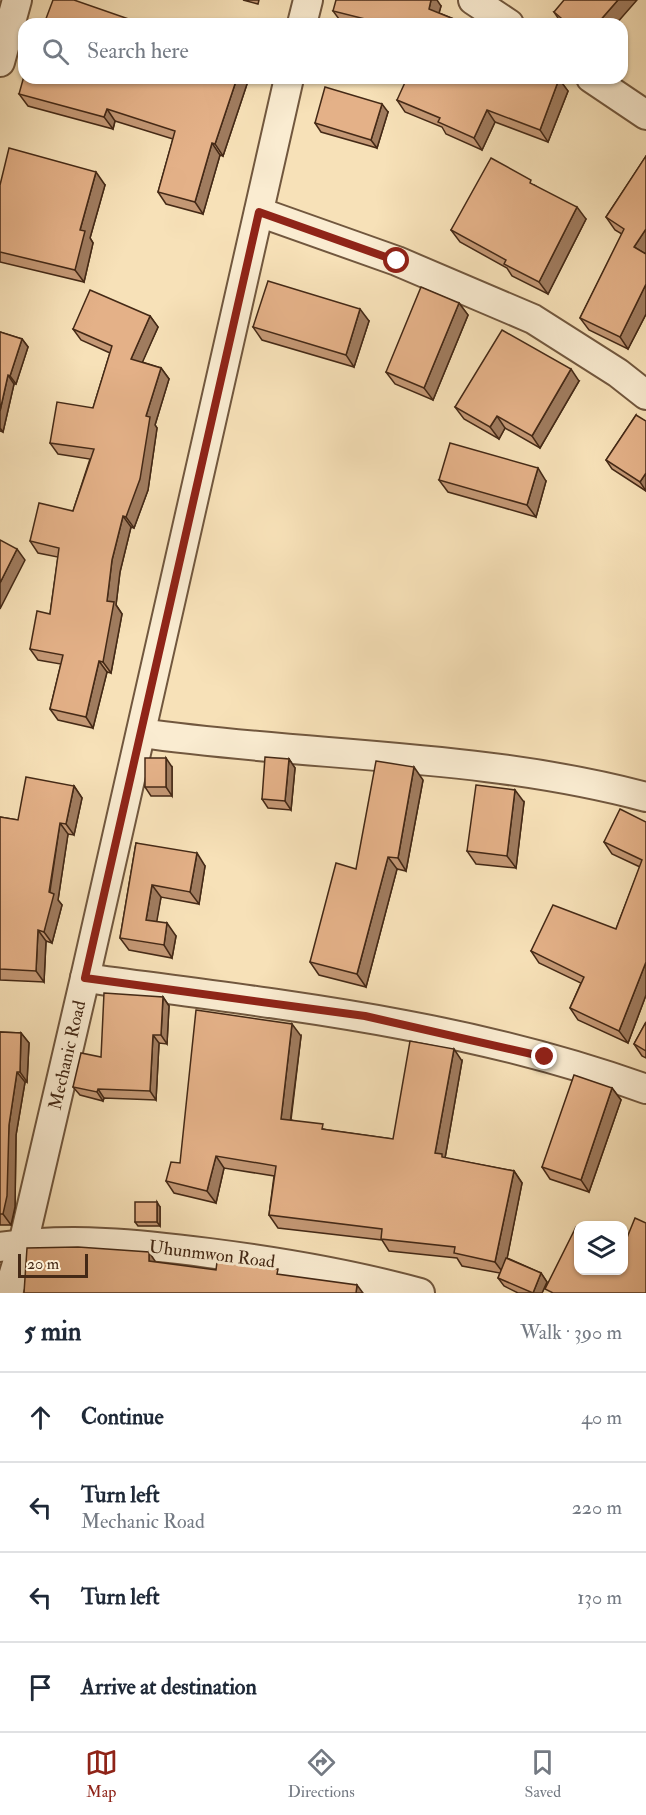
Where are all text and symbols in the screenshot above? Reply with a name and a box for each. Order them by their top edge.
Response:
search box [18,18,628,84]
icon: search [39,35,72,68]
text: Search here [87,37,189,65]
route start [383,247,409,273]
street label: Mechanic Road [44,998,91,1112]
route end [531,1043,557,1069]
map controls [574,1221,628,1275]
button: layers [574,1221,628,1275]
street label: Uhunmwon Road [147,1235,277,1274]
scale bar [18,1251,88,1278]
text: 20 m [27,1254,59,1274]
text: 5 min [24,1316,81,1348]
text: Walk · 390 m [520,1320,622,1345]
icon: ahead [24,1401,57,1434]
text: Continue [81,1403,164,1431]
text: 40 m [581,1405,622,1430]
text: Turn left [81,1481,160,1509]
icon: left [24,1491,57,1524]
text: 220 m [572,1495,622,1520]
text: Mechanic Road [81,1509,205,1534]
icon: left [24,1581,57,1614]
text: Turn left [81,1583,160,1611]
text: 130 m [577,1585,622,1610]
icon: arrive [24,1671,57,1704]
text: Arrive at destination [81,1673,257,1701]
tab: Map [85,1746,118,1802]
tab: Directions [288,1746,355,1802]
tab: Saved [525,1746,561,1802]

